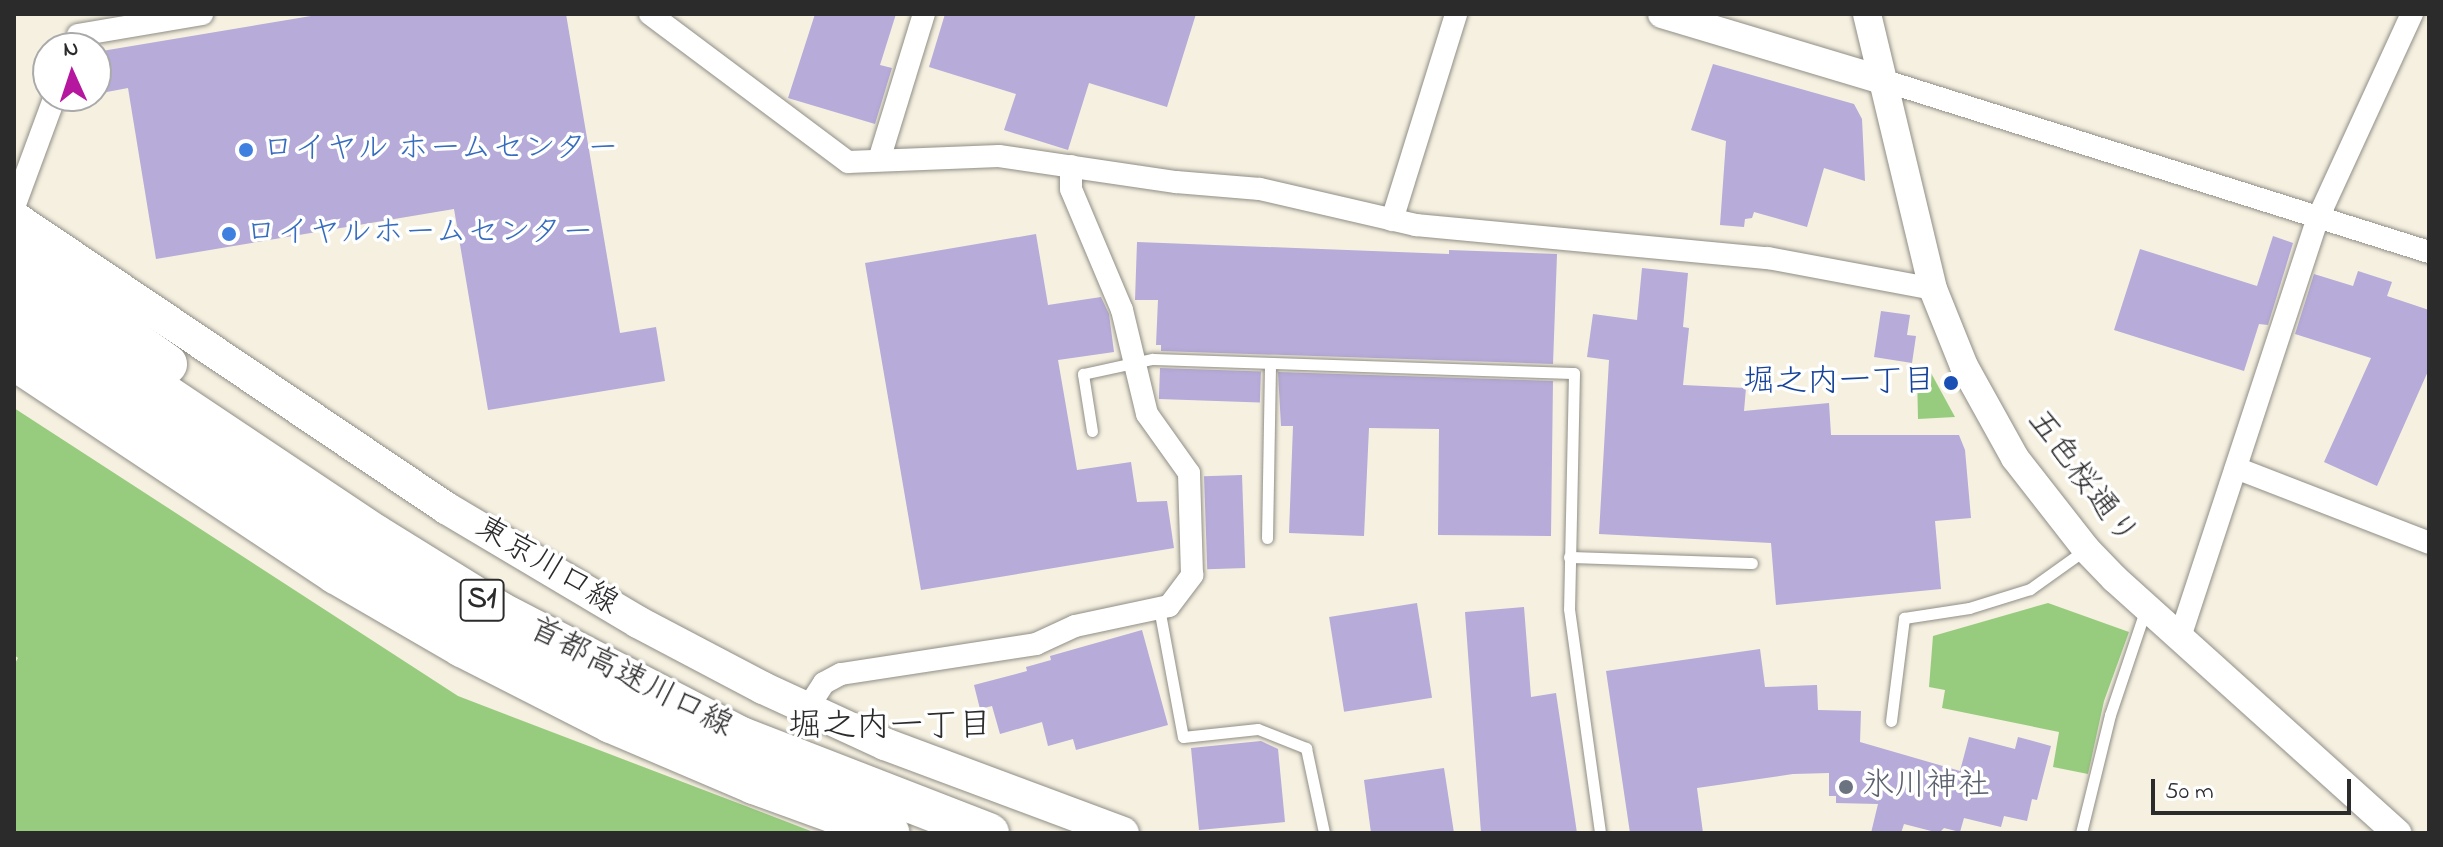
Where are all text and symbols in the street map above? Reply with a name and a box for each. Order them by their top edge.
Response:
north arrow [32,32,112,112]
text: N [63,34,79,66]
place label: ロイヤル ホームセンター [262,131,622,169]
marker: ロイヤル ホームセンター [237,141,255,159]
place label: ロイヤルホームセンター [245,215,597,253]
marker: ロイヤルホームセンター [220,225,238,243]
place label: 堀之内一丁目 [1743,364,1935,402]
marker: 堀之内一丁目 [1942,374,1960,392]
street label: 五色桜通り [2018,404,2144,554]
street label: 東京川口線 [468,509,624,625]
road number: S1 [458,574,506,626]
street label: 首都高速川口線 [521,611,739,747]
district label: 堀之内一丁目 [788,708,992,748]
scale bar [2155,763,2355,813]
place label: 氷川神社 [1862,768,1990,806]
text: 50 m [2165,775,2214,810]
marker: 氷川神社 [1837,778,1855,796]

